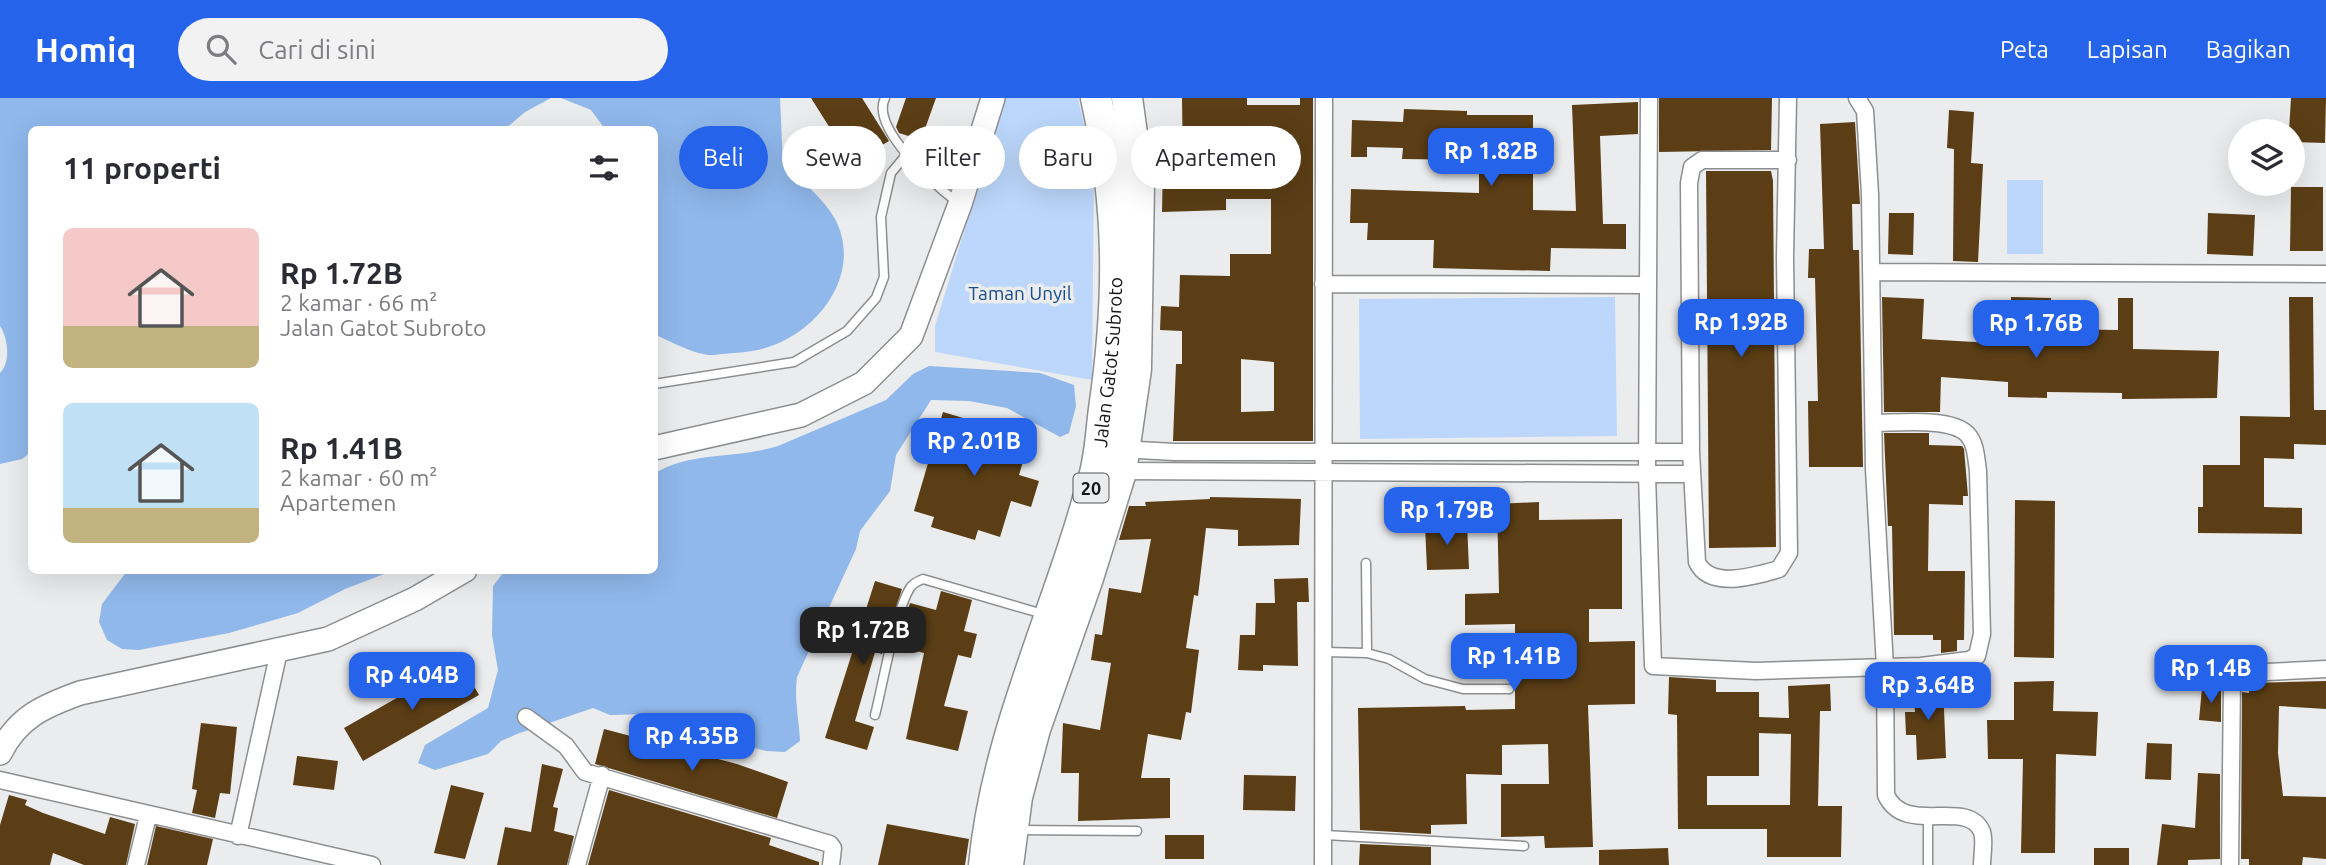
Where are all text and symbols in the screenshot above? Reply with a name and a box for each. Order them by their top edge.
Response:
search box [178,18,668,81]
icon: search [202,30,240,68]
text: Homiq [35,31,136,68]
text: Cari di sini [258,35,376,64]
text: Peta [2000,36,2049,63]
text: Lapisan [2087,36,2168,63]
text: Bagikan [2206,36,2291,63]
map controls [2228,119,2305,196]
button: layers [2228,119,2305,196]
chip: Beli [679,126,768,189]
chip: Sewa [782,126,886,189]
chip: Filter [900,126,1005,189]
chip: Baru [1019,126,1117,189]
chip: Apartemen [1131,126,1301,189]
pin: Rp 1.82B [1419,129,1563,188]
text: Rp 1.82B [1444,138,1538,163]
icon: filters [585,149,623,187]
text: 11 properti [63,151,221,185]
icon: home [119,256,203,340]
text: Rp 1.72B [280,256,403,290]
street label: Jalan Gatot Subroto [1089,277,1126,448]
park label: Taman Unyil [968,282,1072,304]
text: 2 kamar · 66 m² [280,290,438,315]
pin: Rp 1.92B [1669,300,1813,359]
pin: Rp 1.76B [1964,300,2108,360]
text: Rp 1.92B [1694,309,1788,334]
text: Rp 1.76B [1989,310,2083,335]
text: Jalan Gatot Subroto [280,315,487,340]
pin: Rp 2.01B [902,418,1046,478]
text: Rp 2.01B [927,428,1021,453]
icon: home [119,431,203,515]
text: Rp 1.41B [280,431,403,465]
text: 2 kamar · 60 m² [280,465,438,490]
road number: 20 [1074,474,1108,502]
pin: Rp 1.79B [1375,488,1519,547]
text: Apartemen [280,490,396,515]
text: Rp 1.79B [1400,497,1494,522]
pin: Rp 1.72B [791,608,935,667]
text: Rp 1.72B [816,617,910,642]
pin: Rp 1.41B [1442,634,1586,693]
text: Rp 1.41B [1467,643,1561,668]
pin: Rp 1.4B [2146,646,2276,705]
pin: Rp 4.04B [340,652,484,712]
text: Rp 1.4B [2170,655,2252,680]
text: Rp 4.04B [365,662,459,687]
pin: Rp 3.64B [1856,662,2000,722]
text: Rp 3.64B [1881,672,1975,697]
pin: Rp 4.35B [620,714,764,773]
text: Rp 4.35B [645,723,739,748]

